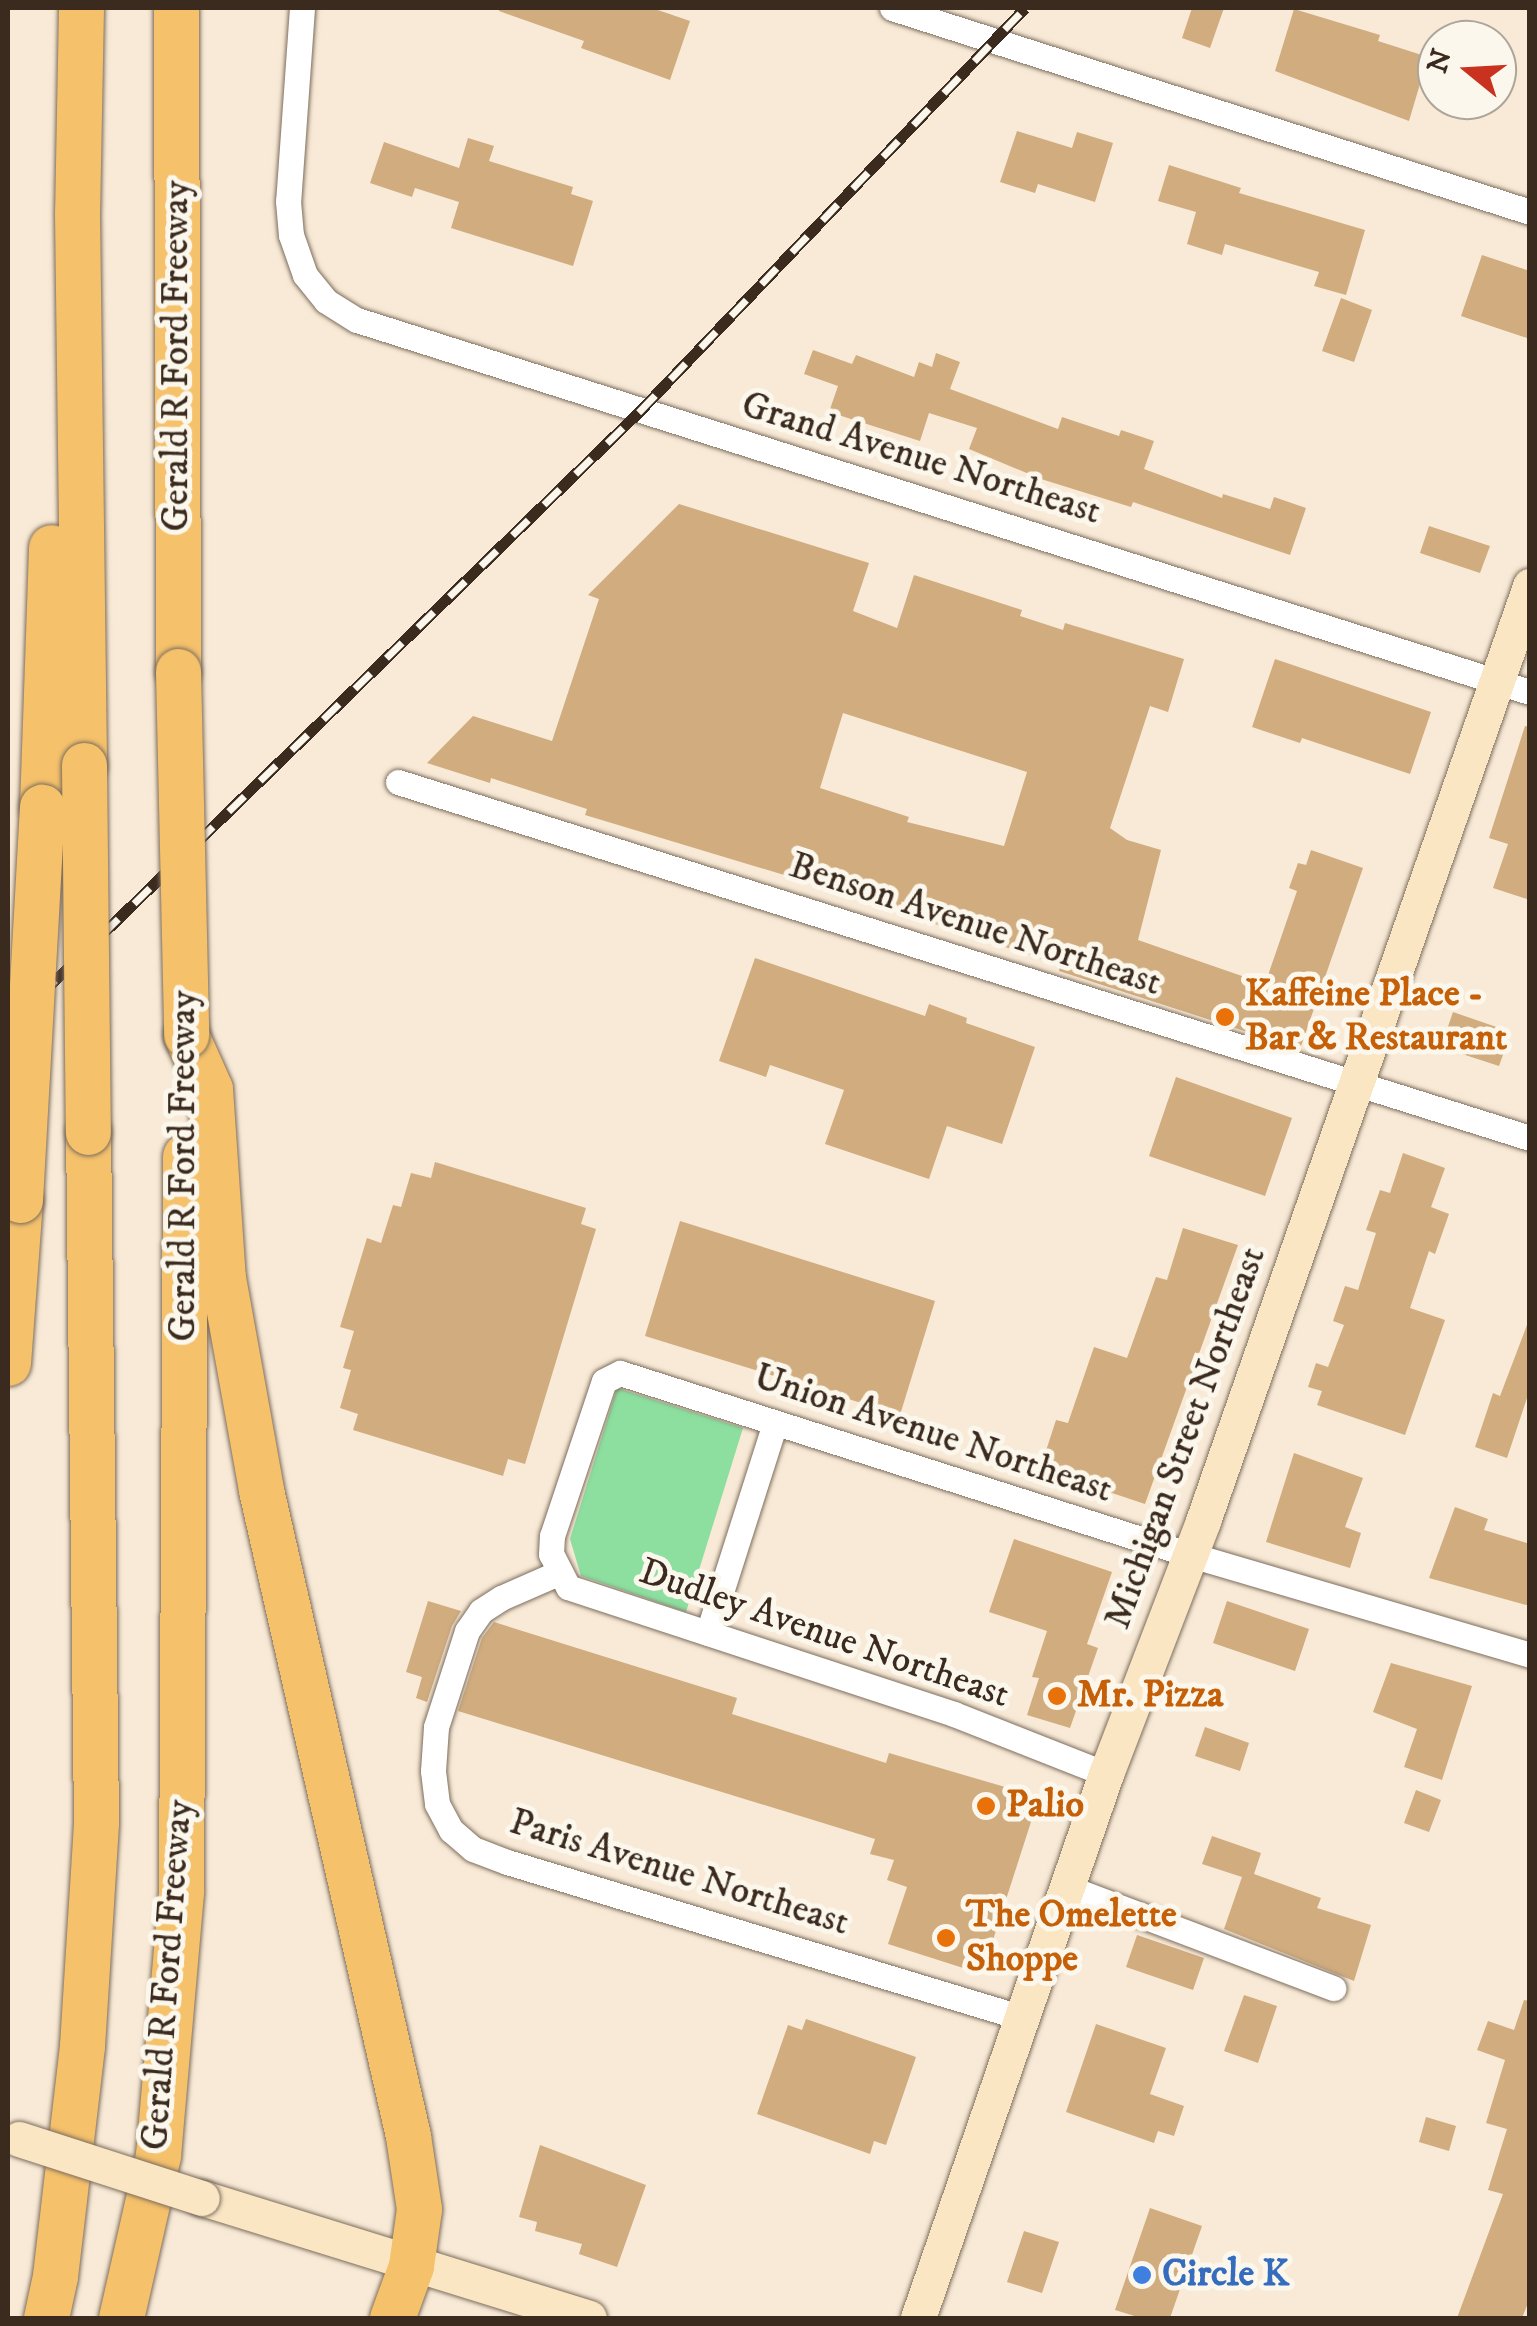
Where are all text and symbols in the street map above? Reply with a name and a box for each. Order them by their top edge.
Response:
north arrow [1417,20,1517,120]
text: N [1420,45,1460,78]
street label: Gerald R Ford Freeway [154,180,200,532]
street label: Grand Avenue Northeast [736,383,1106,535]
street label: Benson Avenue Northeast [783,843,1167,1007]
place label: Kaffeine Place - Bar & Restaurant [1245,972,1507,1062]
street label: Gerald R Ford Freeway [161,990,207,1342]
marker: Kaffeine Place - Bar & Restaurant [1214,1006,1236,1028]
street label: Michigan Street Northeast [1096,1241,1276,1635]
street label: Union Avenue Northeast [748,1355,1118,1513]
street label: Dudley Avenue Northeast [633,1549,1015,1719]
place label: Mr. Pizza [1077,1673,1223,1719]
marker: Mr. Pizza [1046,1685,1068,1707]
place label: Palio [1006,1783,1084,1829]
marker: Palio [975,1795,997,1817]
street label: Gerald R Ford Freeway [133,1798,203,2152]
street label: Paris Avenue Northeast [504,1800,854,1946]
place label: The Omelette Shoppe [966,1893,1177,1982]
marker: The Omelette Shoppe [935,1927,957,1949]
place label: Circle K [1162,2252,1289,2298]
marker: Circle K [1131,2264,1153,2286]

